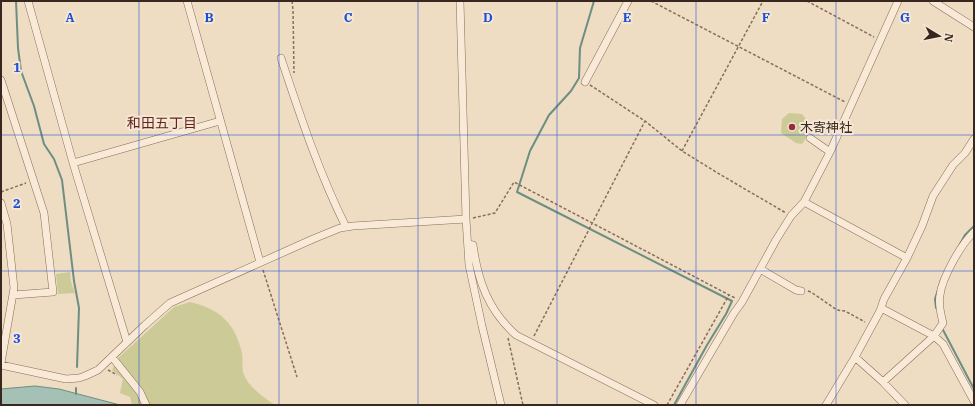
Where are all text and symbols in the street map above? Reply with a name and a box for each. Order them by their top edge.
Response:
text: A [65,9,75,26]
text: B [204,9,214,26]
text: C [344,9,353,26]
text: D [483,9,493,26]
text: E [623,9,631,26]
text: F [762,9,770,26]
text: G [900,9,910,26]
north arrow [919,16,959,56]
text: N [941,32,956,44]
text: 1 [13,59,21,76]
district label: 和田五丁目 [127,114,197,132]
place label: 木寄神社 [800,119,852,136]
marker: 木寄神社 [787,122,797,132]
text: 2 [13,195,21,212]
text: 3 [13,330,21,347]

